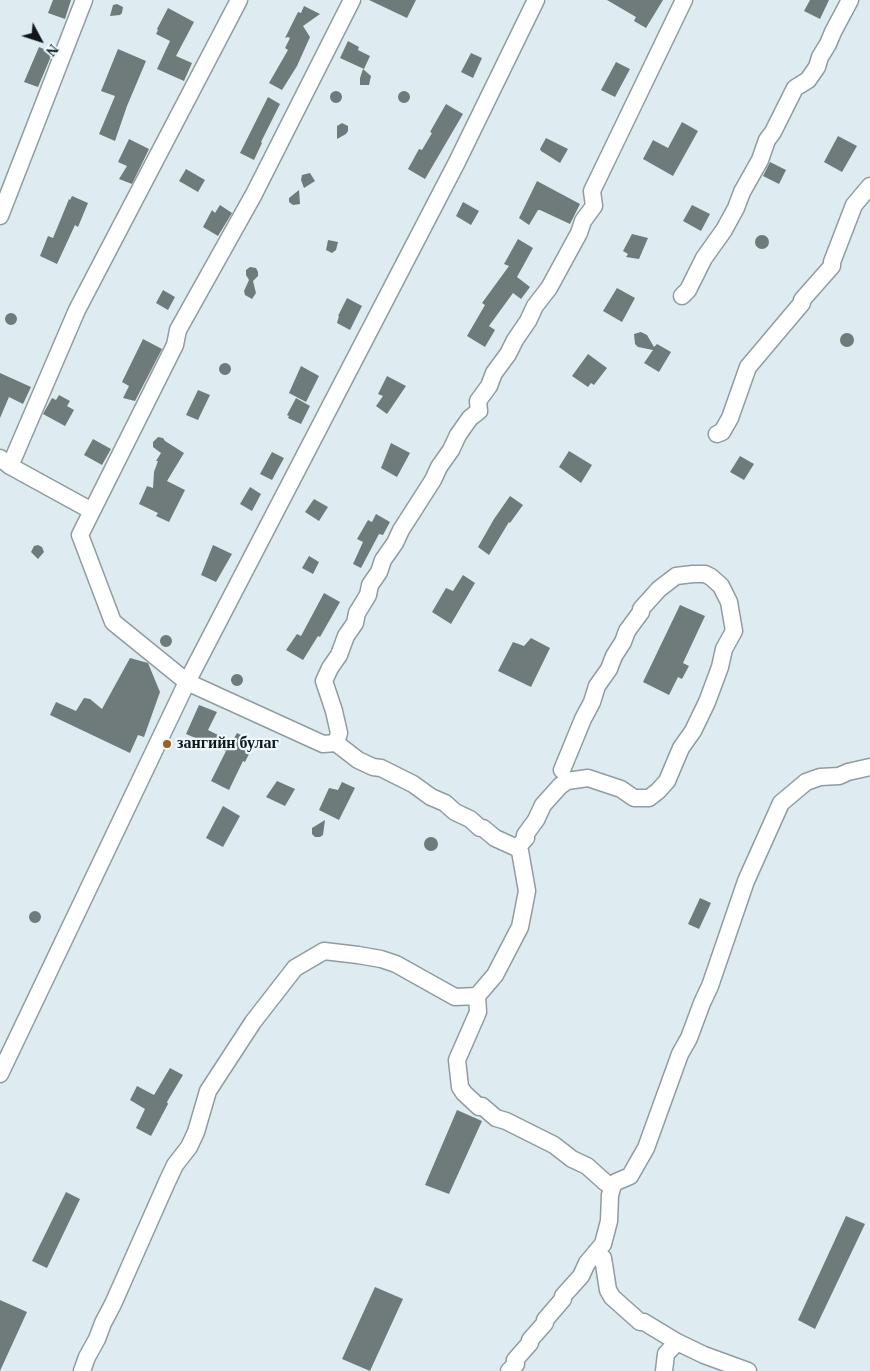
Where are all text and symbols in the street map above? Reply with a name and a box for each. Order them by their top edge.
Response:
north arrow [15,15,65,65]
text: N [43,41,61,59]
place label: зангийн булаг [177,734,279,754]
marker: зангийн булаг [161,738,173,750]

